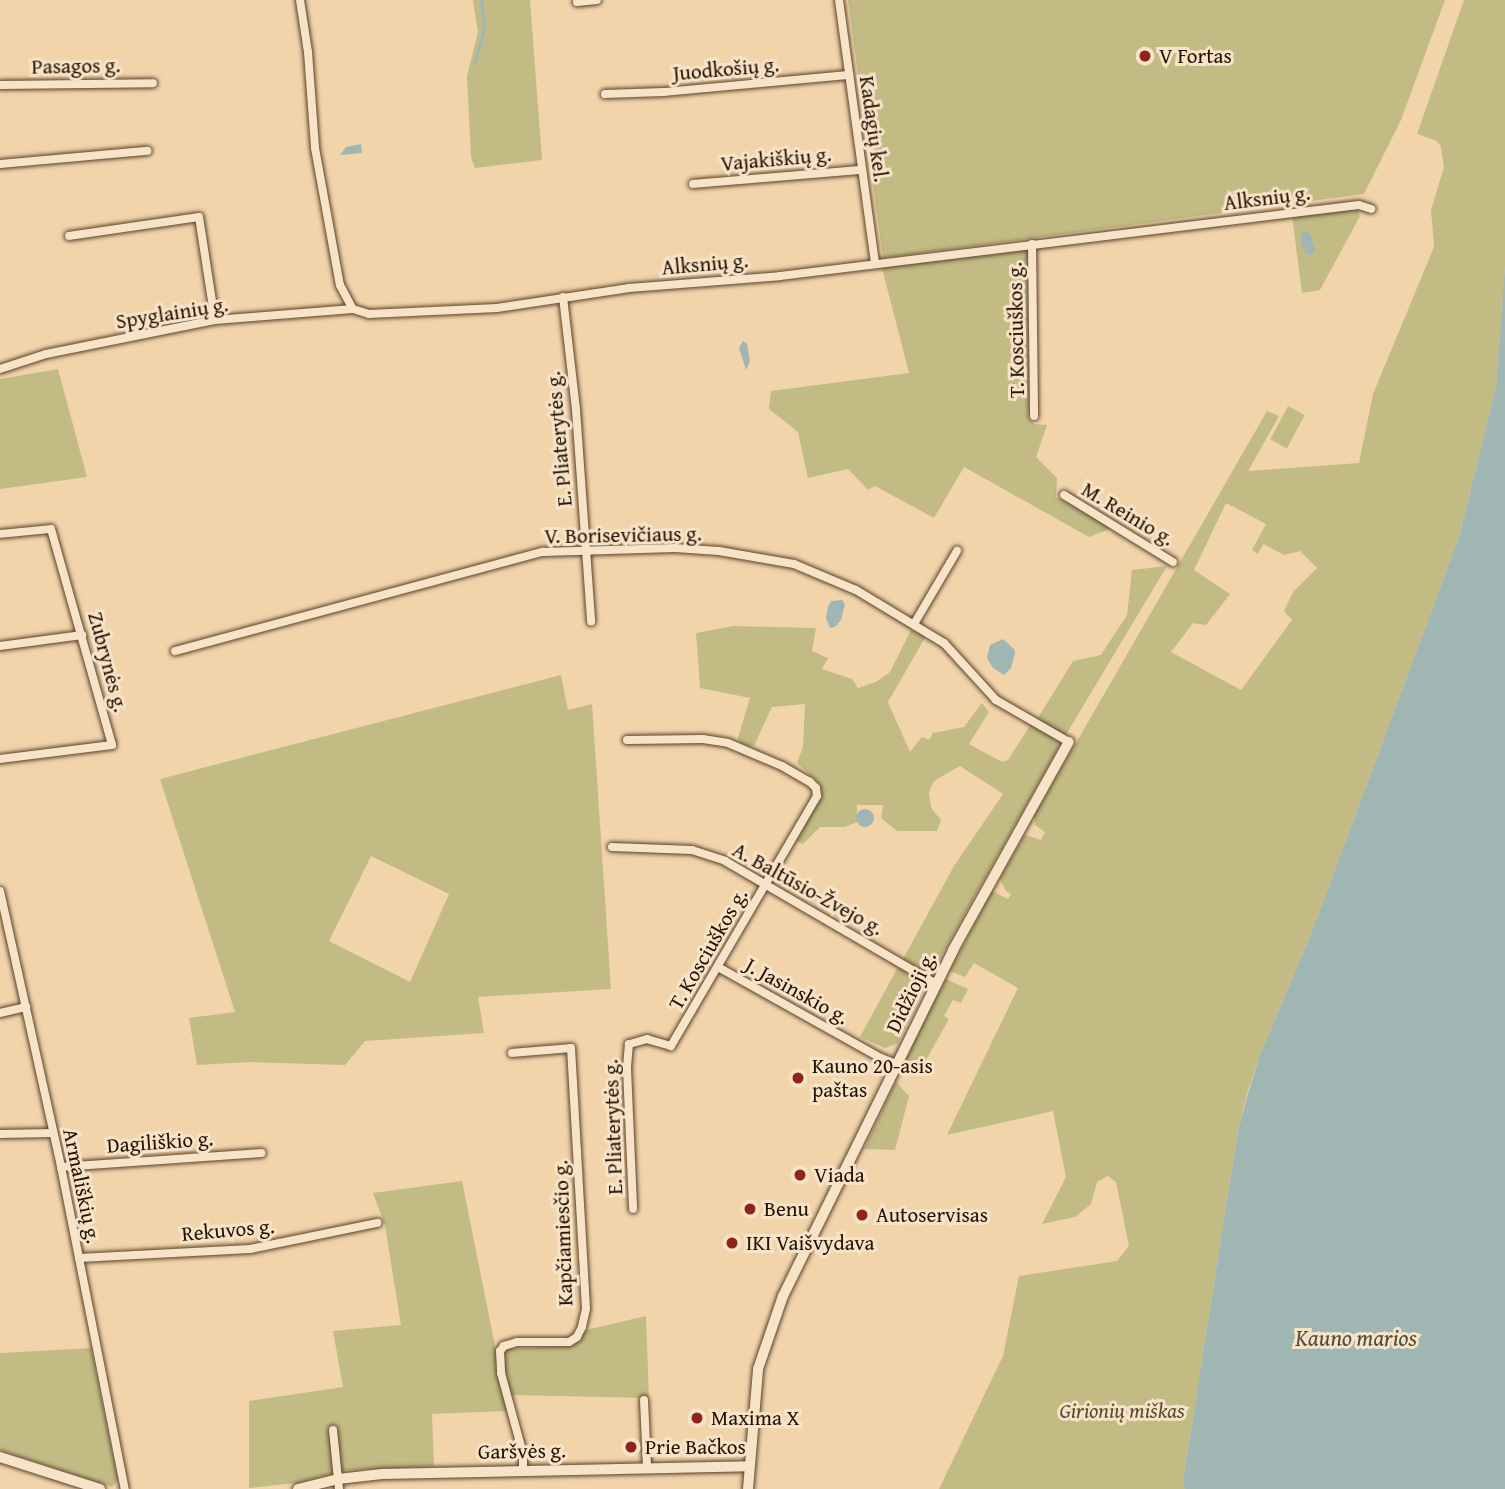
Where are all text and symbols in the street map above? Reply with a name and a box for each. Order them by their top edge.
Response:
place label: V Fortas [1159,43,1232,69]
marker: V Fortas [1137,48,1153,64]
street label: Juodkošių g. [672,52,780,86]
street label: Pasagos g. [31,53,121,79]
street label: Kadagių kel. [854,74,894,184]
street label: Vajakiškių g. [720,142,832,176]
street label: Alksnių g. [1222,180,1312,216]
street label: Alksnių g. [661,248,749,280]
street label: T. Kosciuškos g. [1002,262,1030,398]
street label: Spyglainių g. [114,292,230,334]
street label: E. Pliaterytės g. [541,370,577,508]
street label: M. Reinio g. [1077,477,1179,551]
street label: V. Borisevičiaus g. [544,521,702,549]
street label: Zubrynės g. [83,609,133,715]
street label: A. Baltūsio-Žvejo g. [728,837,888,941]
street label: T. Kosciuškos g. [663,884,753,1014]
street label: Didžioji g. [881,947,941,1037]
street label: J. Jasinskio g. [741,952,853,1030]
place label: Kauno 20-asis paštas [812,1053,933,1103]
street label: E. Pliaterytės g. [598,1059,628,1195]
marker: Kauno 20-asis paštas [790,1070,806,1086]
street label: Armališkių g. [58,1126,106,1246]
street label: Dagiliškio g. [106,1126,214,1158]
street label: Kapčiamiesčio g. [548,1160,578,1306]
place label: Viada [814,1162,865,1188]
marker: Viada [792,1167,808,1183]
place label: Benu [764,1196,809,1222]
marker: Benu [742,1201,758,1217]
place label: Autoservisas [876,1202,988,1228]
marker: Autoservisas [854,1207,870,1223]
street label: Rekuvos g. [180,1213,276,1247]
place label: IKI Vaišvydava [746,1230,874,1256]
marker: IKI Vaišvydava [724,1235,740,1251]
water label: Kauno marios [1295,1324,1417,1352]
park label: Girionių miškas [1060,1398,1184,1424]
place label: Maxima X [711,1405,799,1431]
marker: Maxima X [689,1410,705,1426]
place label: Prie Bačkos [645,1434,746,1460]
street label: Garšvės g. [478,1438,566,1464]
marker: Prie Bačkos [623,1439,639,1455]

